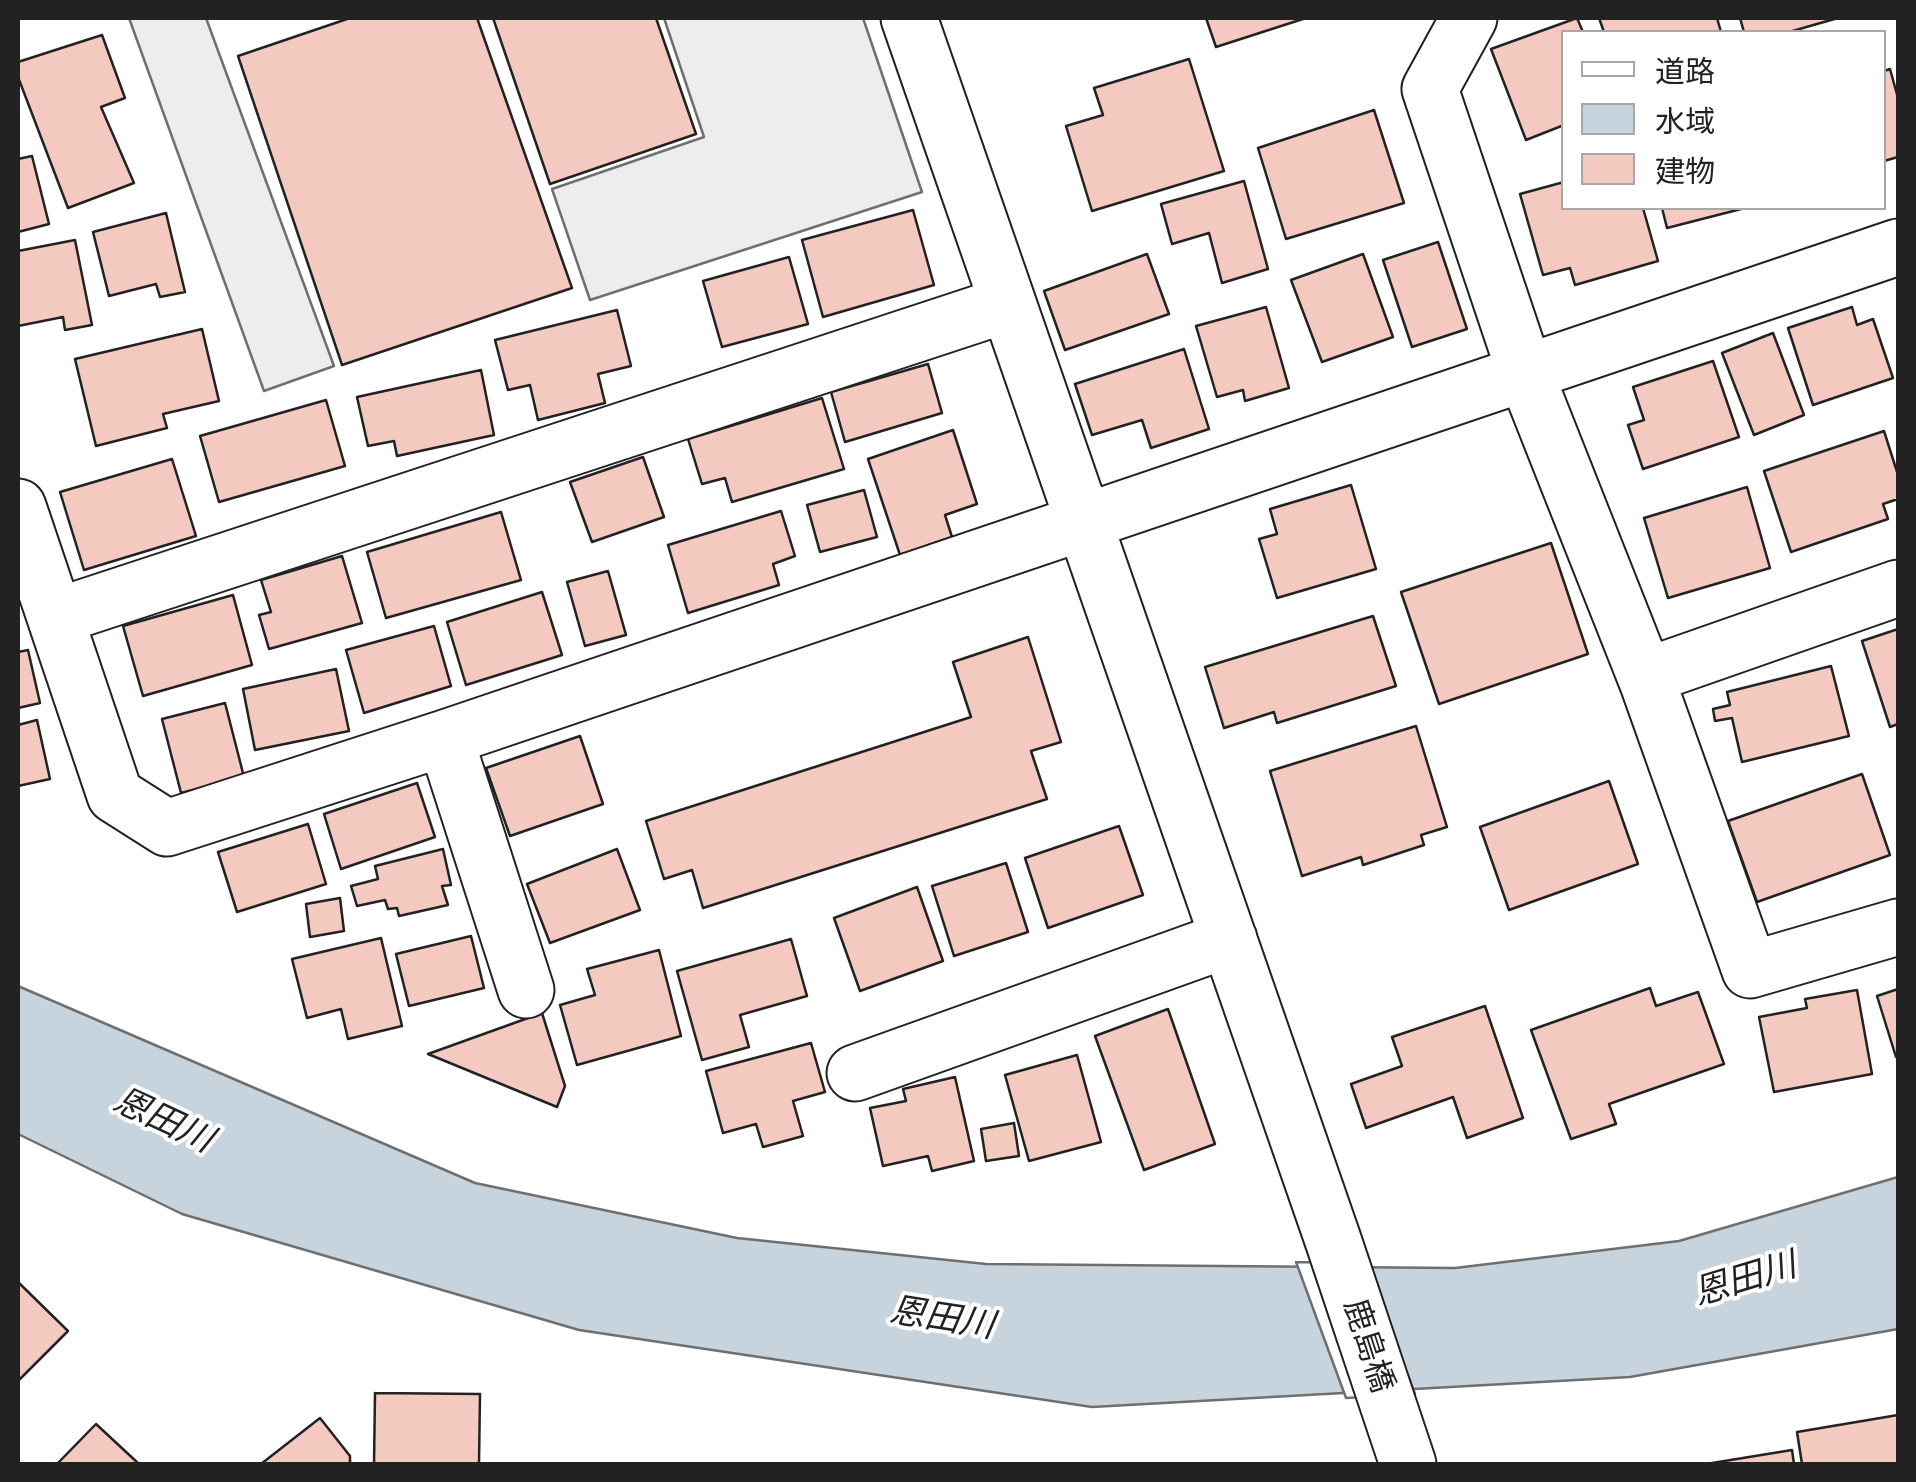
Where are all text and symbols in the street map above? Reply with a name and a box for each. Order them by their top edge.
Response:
legend [1561,30,1886,210]
text: 道路 [1655,54,1715,90]
text: 水域 [1655,104,1715,140]
text: 建物 [1655,154,1715,190]
water label: 恩田川 [107,1080,219,1162]
water label: 恩田川 [1689,1245,1801,1315]
water label: 恩田川 [887,1290,997,1348]
street label: 鹿島橋 [1335,1294,1401,1398]

